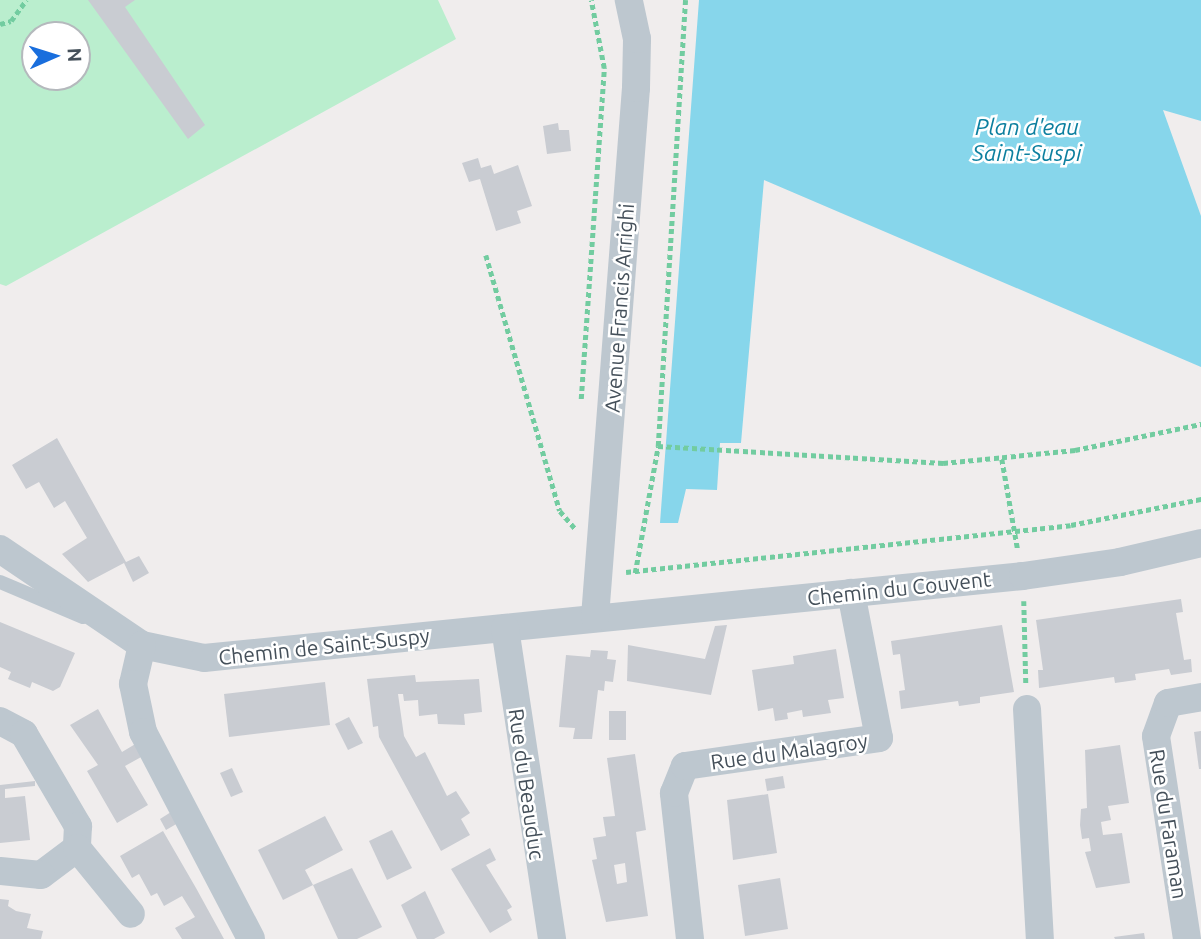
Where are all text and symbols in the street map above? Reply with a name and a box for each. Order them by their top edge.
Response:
north arrow [21,21,91,91]
text: N [64,47,86,63]
water label: Plan d'eau Saint-Suspi [972,113,1082,167]
street label: Avenue Francis Arrighi [599,203,639,413]
street label: Chemin du Couvent [806,566,992,610]
street label: Chemin de Saint-Suspy [217,622,431,670]
street label: Rue du Beauduc [504,707,550,861]
street label: Rue du Malagroy [709,728,869,774]
street label: Rue du Faraman [1145,747,1193,901]

